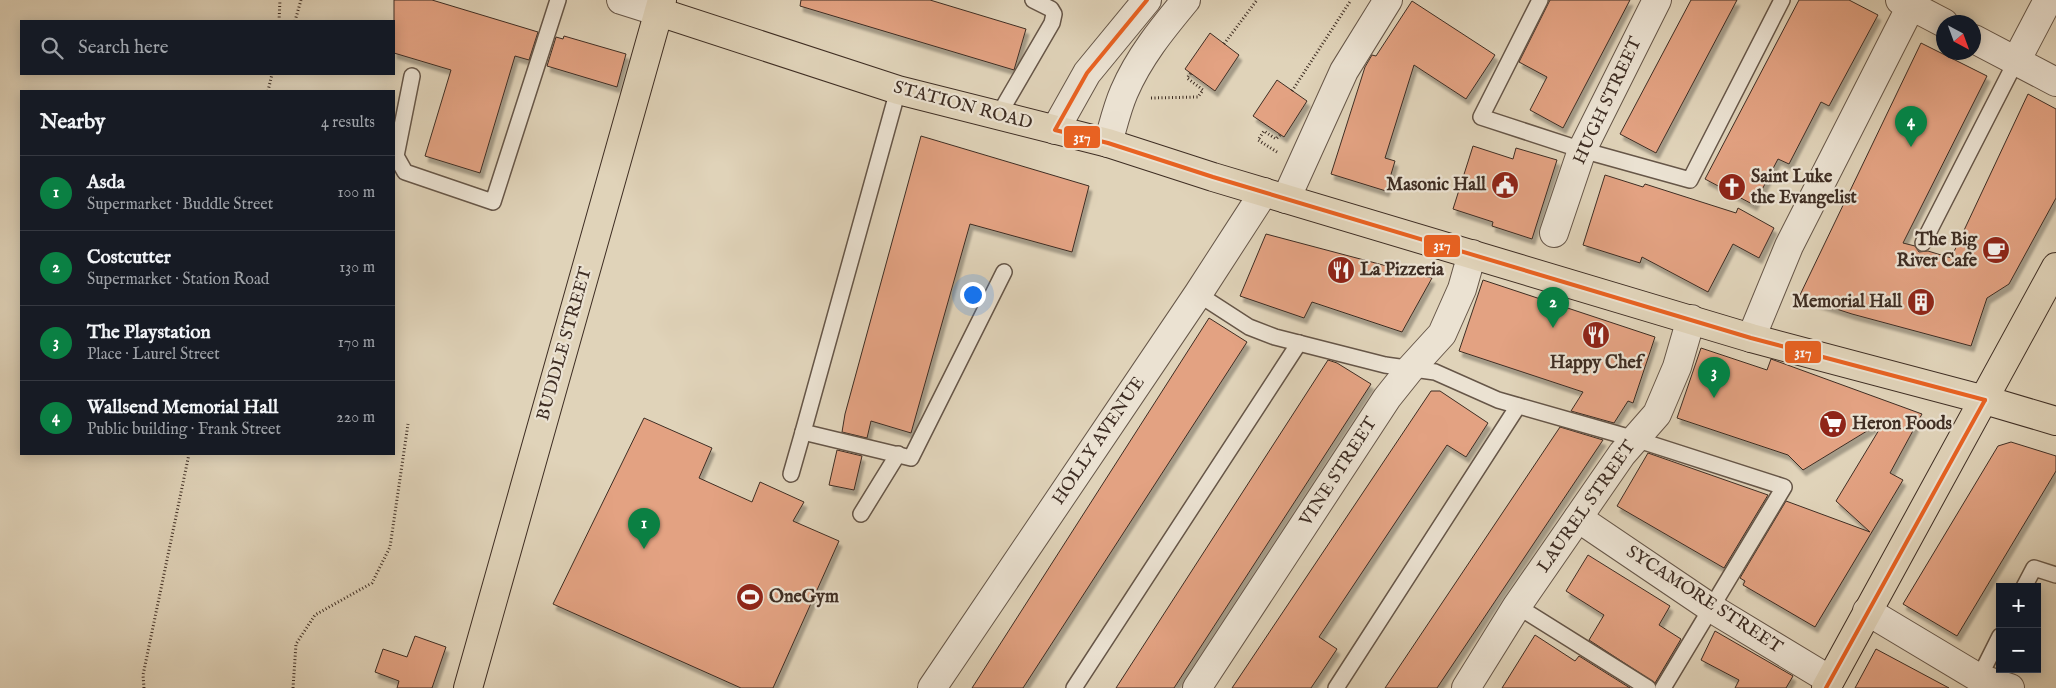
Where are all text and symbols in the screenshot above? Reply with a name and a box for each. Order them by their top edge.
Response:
north arrow [1936,15,1981,60]
search box [20,20,395,75]
icon: search [38,34,66,62]
street label: HUGH STREET [1568,34,1648,168]
text: Search here [78,36,169,60]
street label: STATION ROAD [891,76,1035,136]
pin: 4 [1895,106,1927,147]
text: Nearby [40,109,105,136]
text: 4 results [321,113,375,133]
line badge: 317 [1063,125,1101,149]
text: 317 [1074,129,1091,147]
place label: Saint Luke the Evangelist [1750,166,1858,210]
public building icon: Masonic Hall [1490,170,1520,200]
text: Asda [87,171,125,195]
church icon: Saint Luke the Evangelist [1717,172,1747,202]
place label: Masonic Hall [1386,174,1487,197]
text: 1 [53,183,59,203]
text: 100 m [338,183,375,203]
text: Supermarket · Buddle Street [87,195,273,215]
place label: The Big River Cafe [1897,229,1978,273]
line badge: 317 [1423,234,1461,258]
cafe icon: The Big River Cafe [1981,235,2011,265]
text: 317 [1434,237,1451,255]
text: Costcutter [87,246,171,270]
restaurant icon: La Pizzeria [1326,255,1356,285]
text: 2 [52,258,60,278]
text: 130 m [339,258,375,278]
place label: La Pizzeria [1360,259,1445,282]
street label: BUDDLE STREET [532,265,598,423]
text: Supermarket · Station Road [87,270,269,290]
your location [960,282,986,308]
pin: 2 [1537,287,1569,328]
building icon: Memorial Hall [1906,287,1936,317]
place label: Memorial Hall [1792,291,1903,314]
restaurant icon: Happy Chef [1581,320,1611,350]
text: The Playstation [87,321,211,345]
text: 3 [53,333,59,353]
text: 170 m [338,333,375,353]
line badge: 317 [1784,340,1822,364]
text: 317 [1795,344,1812,362]
text: Place · Laurel Street [87,345,220,365]
place label: Happy Chef [1550,352,1646,375]
pin: 3 [1698,357,1730,398]
street label: HOLLY AVENUE [1047,372,1151,510]
text: Wallsend Memorial Hall [87,396,278,420]
text: 4 [52,408,60,428]
text: 220 m [336,408,375,428]
supermarket icon: Heron Foods [1818,409,1848,439]
street label: VINE STREET [1295,413,1383,532]
place label: Heron Foods [1852,413,1953,436]
text: Public building · Frank Street [87,420,281,440]
street label: LAUREL STREET [1533,436,1641,578]
pin: 1 [628,508,660,549]
street label: SYCAMORE STREET [1621,541,1787,659]
sports icon: OneGym [735,582,765,612]
map controls [1996,583,2041,673]
button: + [1996,583,2041,628]
place label: OneGym [769,586,839,609]
button: − [1996,628,2041,673]

